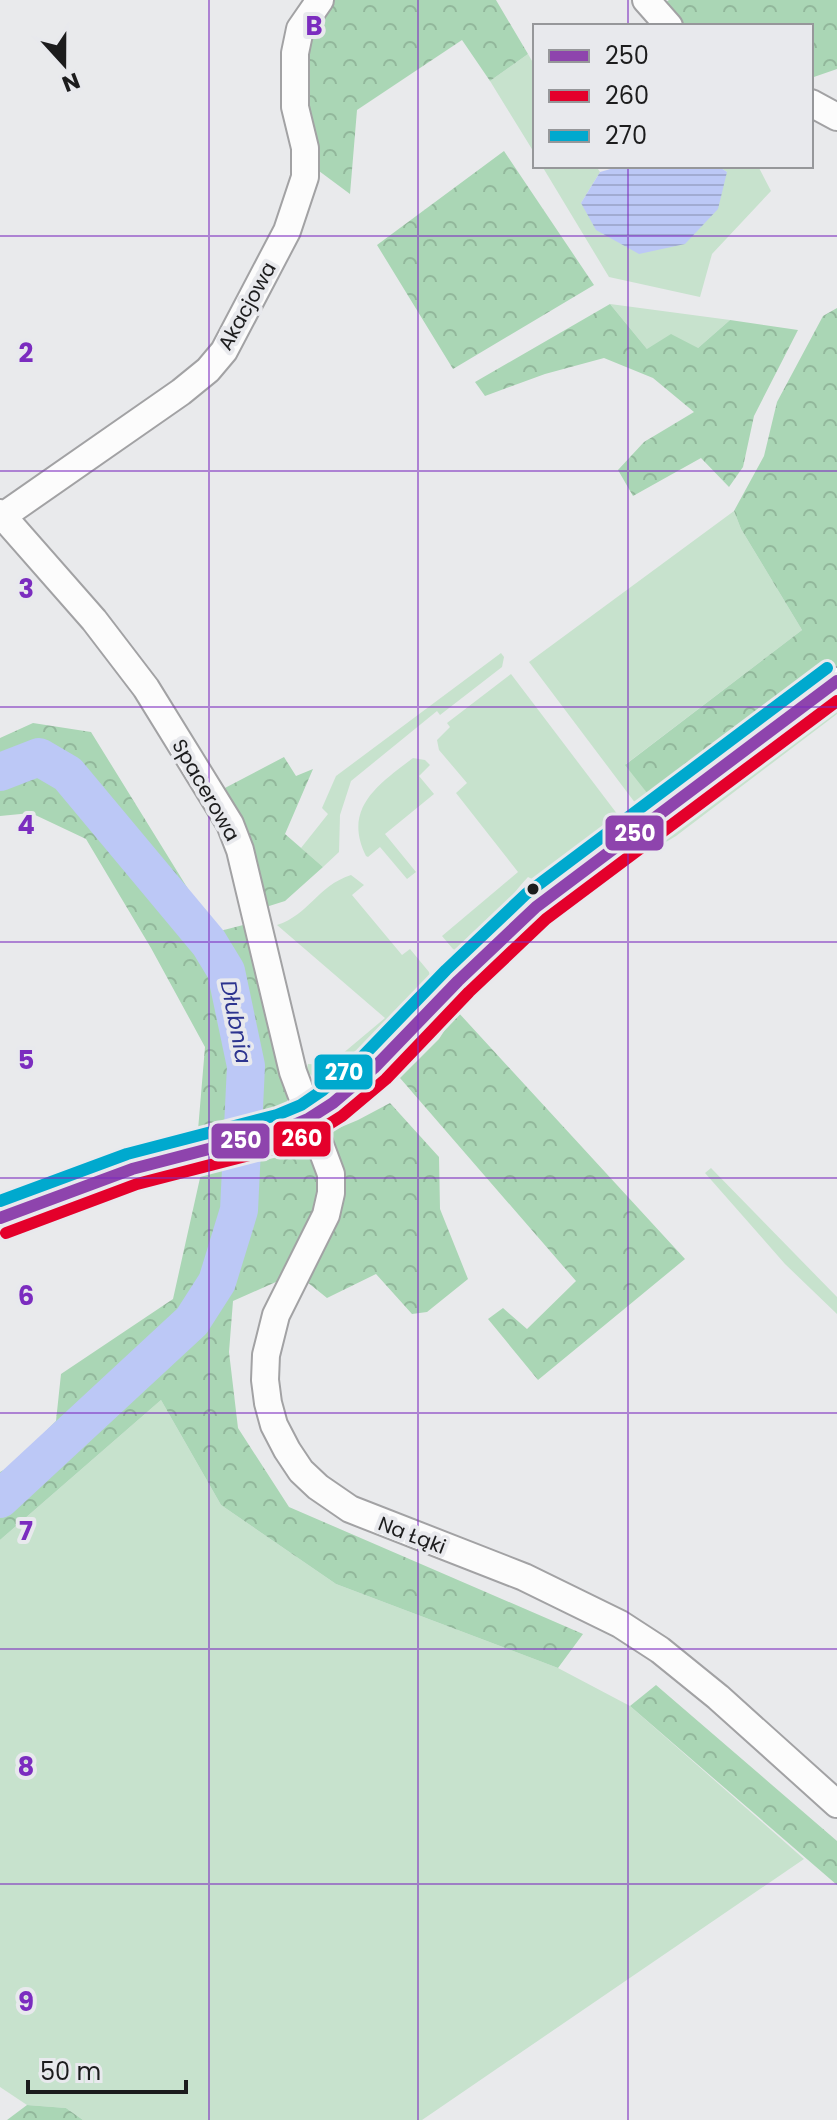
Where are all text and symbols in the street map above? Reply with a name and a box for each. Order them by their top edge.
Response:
text: B [305,8,323,44]
north arrow [24,24,104,104]
legend [533,24,813,168]
text: 250 [605,39,649,72]
text: N [58,65,84,100]
text: 260 [605,79,649,112]
text: 270 [605,119,647,152]
street label: Akacjowa [211,257,283,355]
text: 2 [19,335,34,371]
text: 3 [18,571,34,607]
street label: Spacerowa [166,734,246,846]
text: 4 [17,807,35,843]
line badge: 250 [604,814,665,852]
text: 250 [614,818,656,849]
unlabelled marker [525,881,541,897]
water label: Dłubnia [213,978,259,1066]
text: 5 [18,1042,34,1078]
line badge: 270 [313,1053,374,1091]
text: 270 [325,1057,363,1088]
line badge: 260 [272,1120,332,1158]
line badge: 250 [210,1122,271,1160]
text: 260 [282,1123,322,1154]
text: 250 [220,1125,262,1156]
text: 6 [18,1278,34,1314]
street label: Na Łąki [374,1509,450,1561]
text: 7 [19,1513,33,1549]
text: 8 [18,1749,34,1785]
text: 9 [18,1984,34,2020]
scale bar [28,2044,186,2094]
text: 50 m [40,2055,101,2088]

